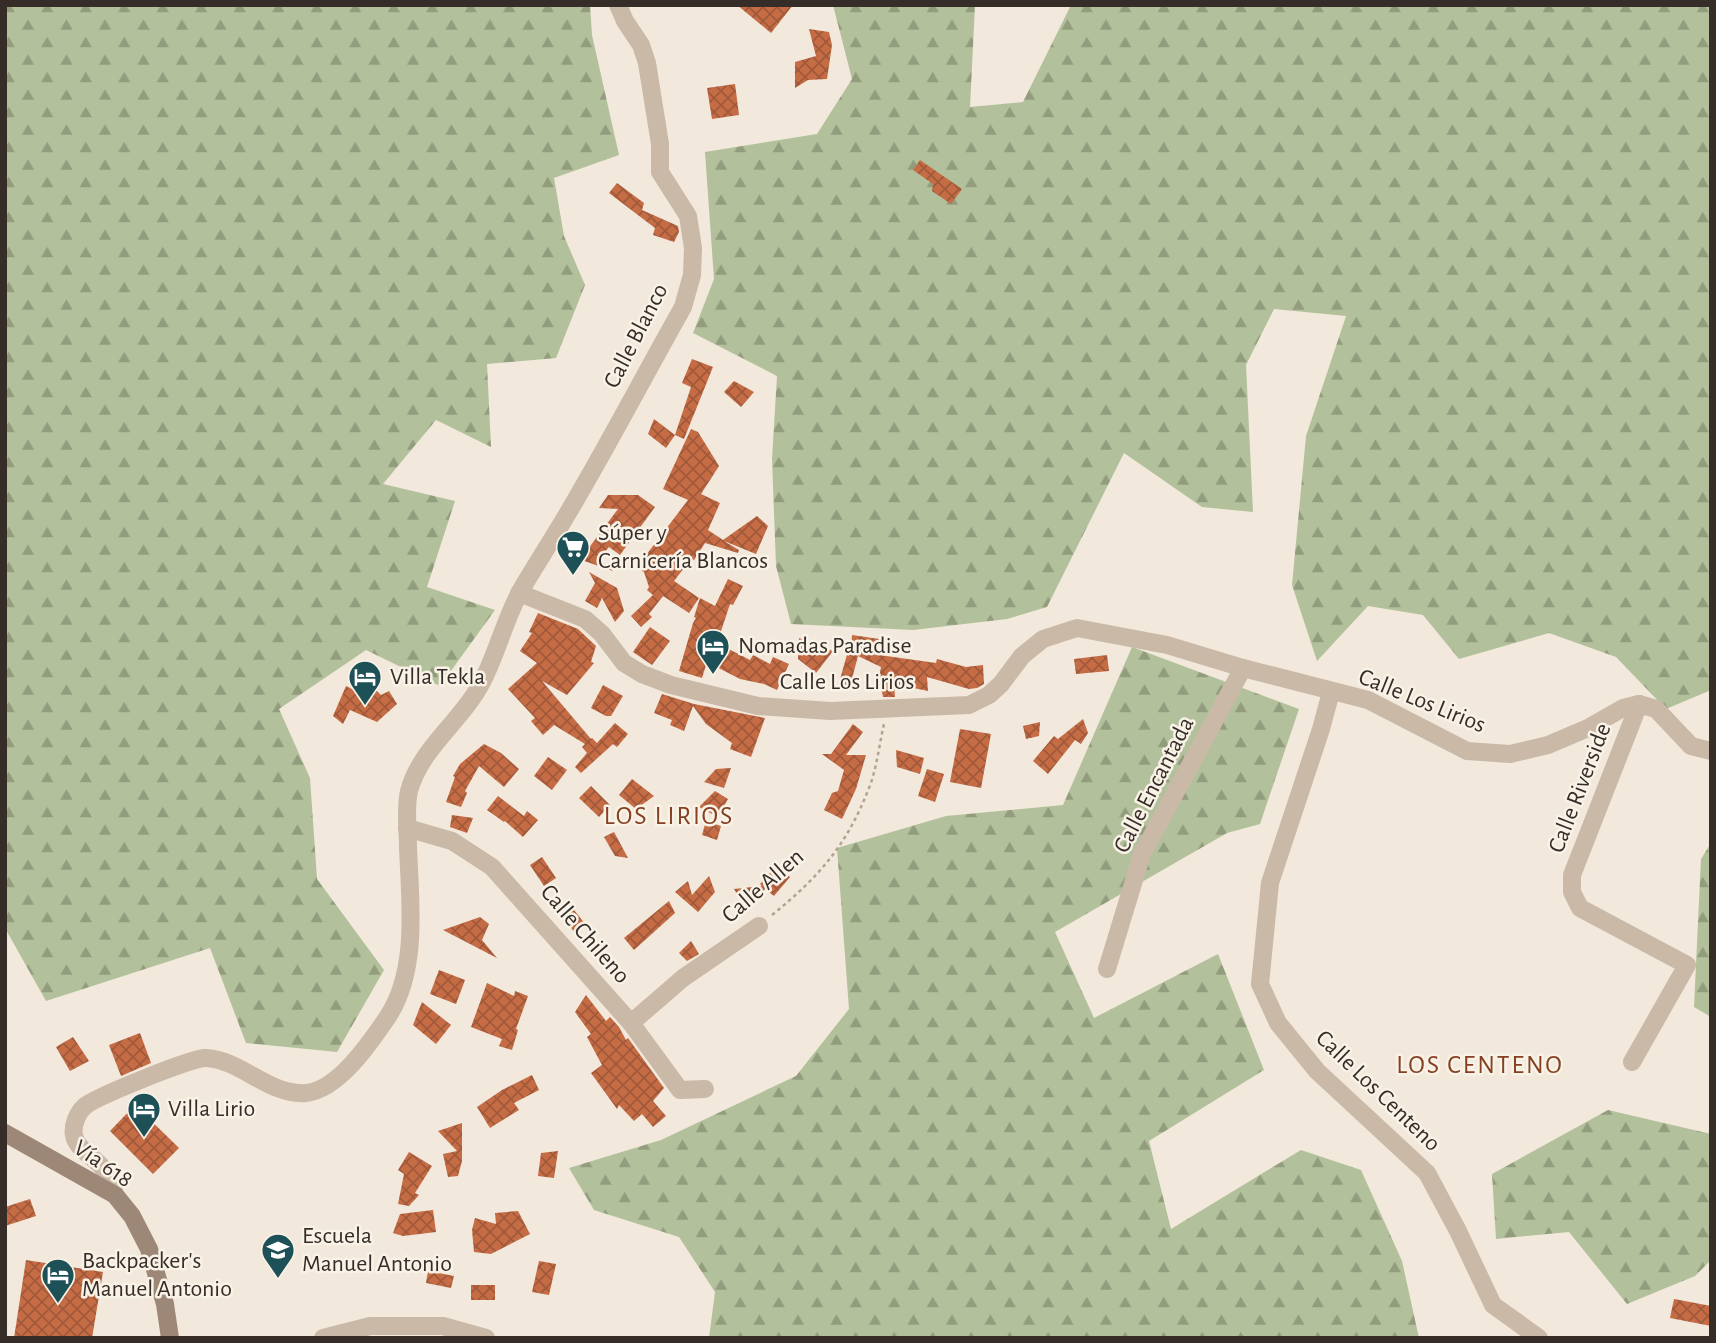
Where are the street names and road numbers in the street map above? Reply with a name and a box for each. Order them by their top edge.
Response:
street label: Calle Blanco [600,280,672,392]
street label: Calle Los Lirios [1355,665,1489,737]
street label: Calle Los Lirios [780,670,914,694]
street label: Calle Encantada [1110,713,1198,857]
street label: Calle Riverside [1544,720,1616,856]
street label: Calle Allen [718,844,808,928]
street label: Calle Chileno [536,880,634,988]
street label: Calle Los Centeno [1311,1026,1445,1156]
street label: Vía 618 [69,1136,137,1192]

